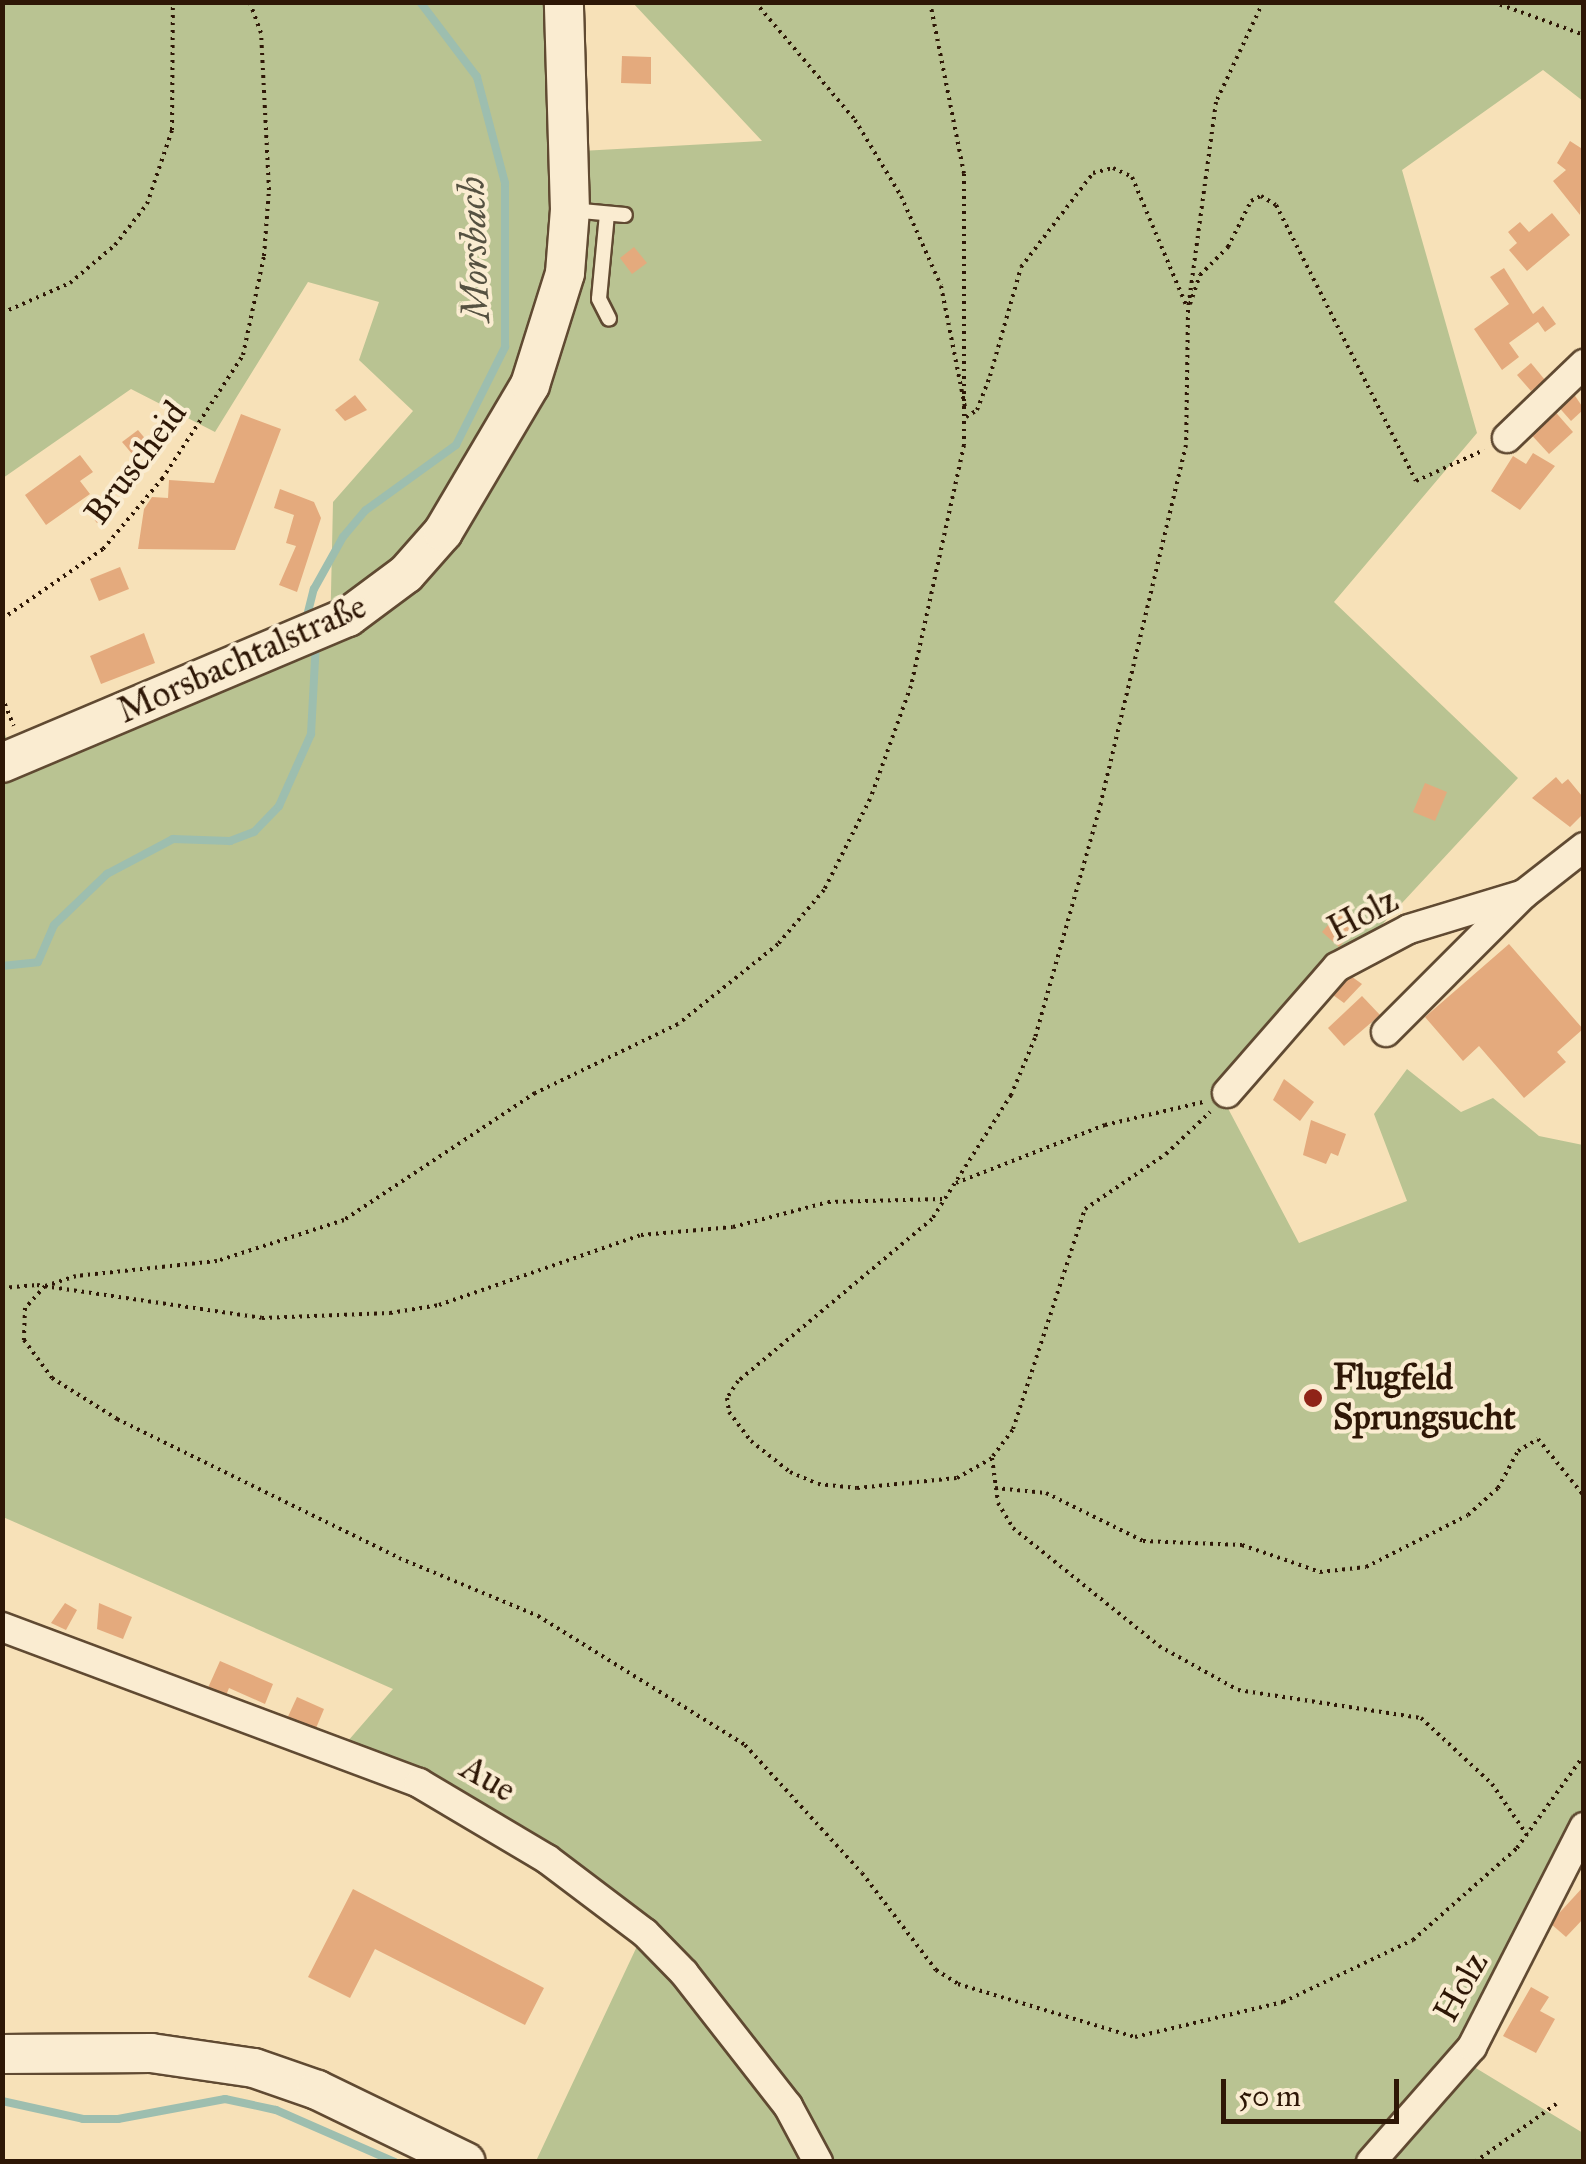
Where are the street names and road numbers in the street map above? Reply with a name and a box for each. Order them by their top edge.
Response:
street label: Bruscheid [76,393,196,533]
street label: Morsbachtalstraße [111,585,373,733]
street label: Holz [1321,879,1405,951]
street label: Aue [453,1747,523,1811]
street label: Holz [1425,1945,1497,2029]

